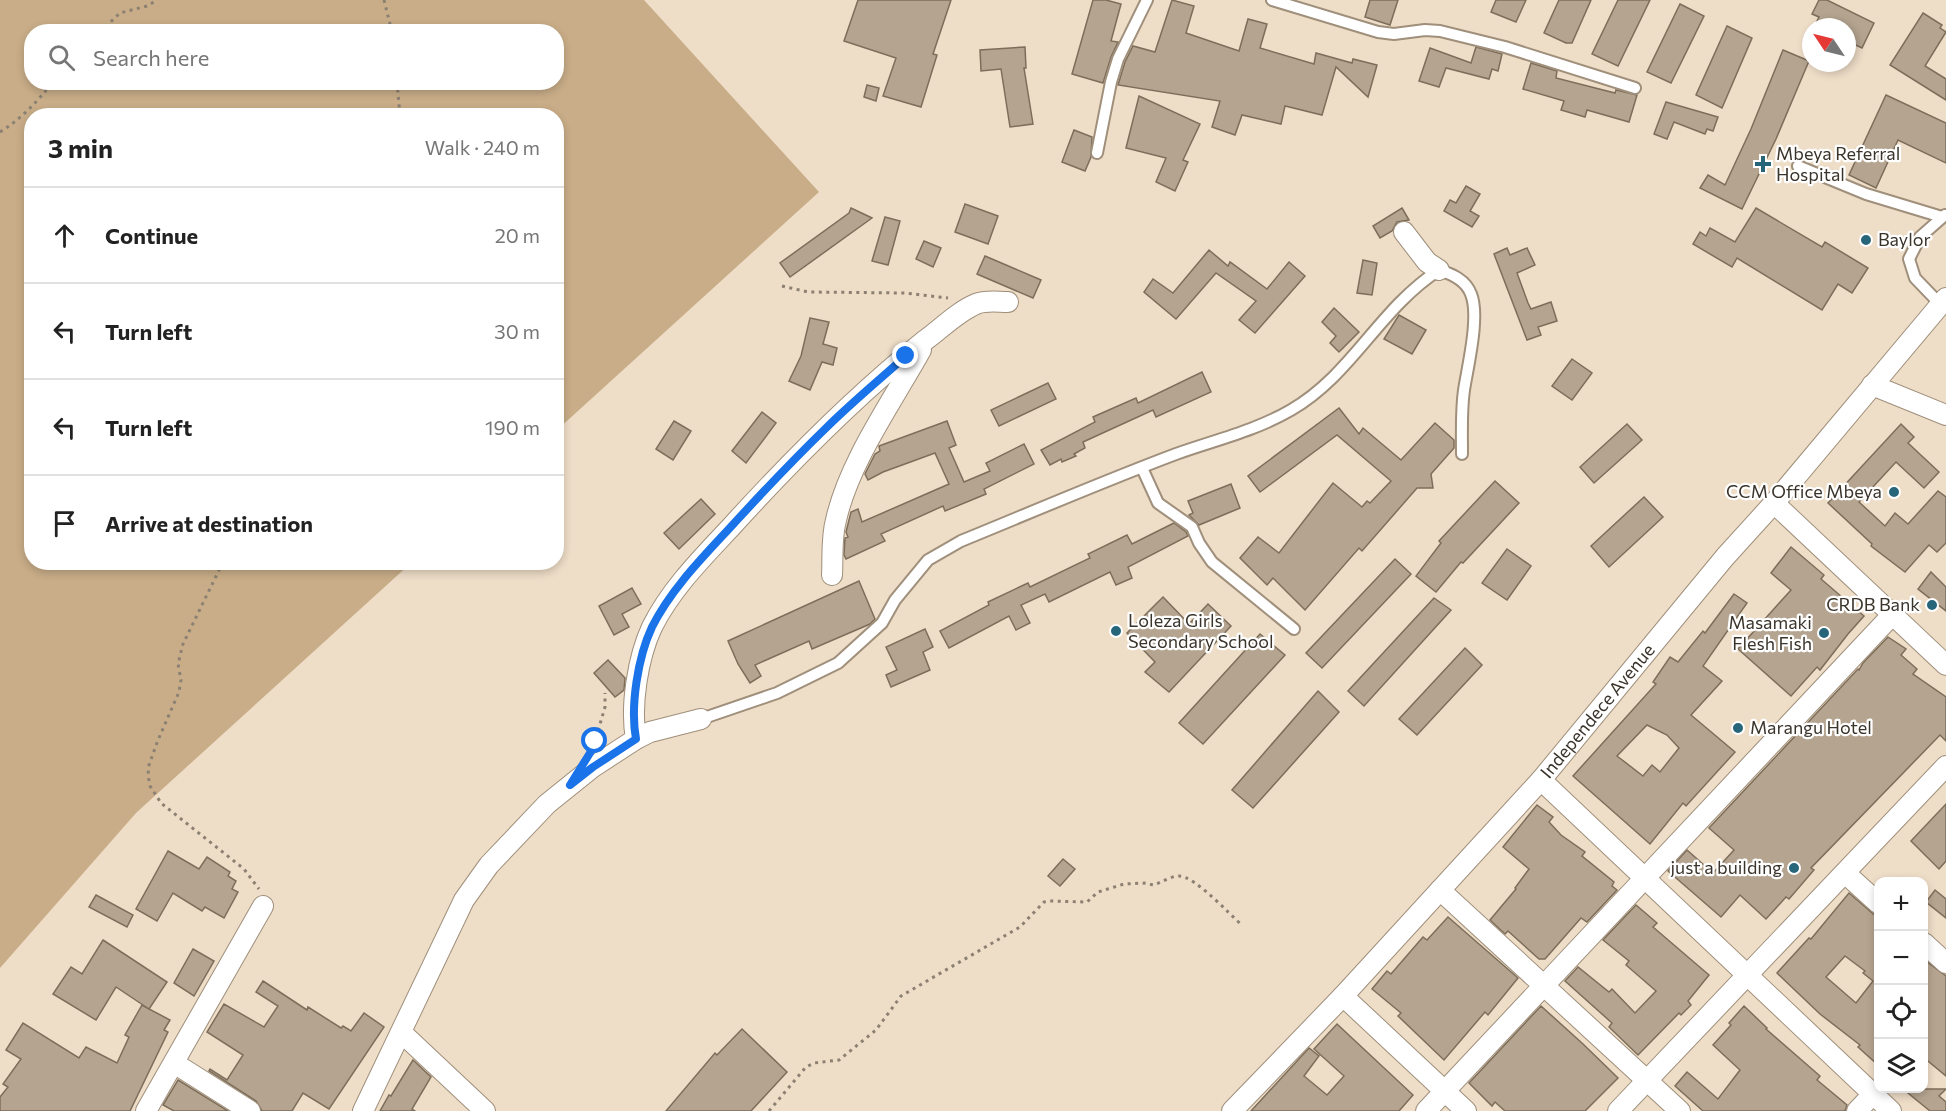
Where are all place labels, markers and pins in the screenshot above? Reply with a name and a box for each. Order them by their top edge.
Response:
place label: Mbeya Referral Hospital [1776,142,1900,185]
marker: Mbeya Referral Hospital [1754,155,1772,173]
place label: Baylor [1878,228,1931,250]
marker: Baylor [1859,233,1873,247]
place label: CCM Office Mbeya [1726,480,1882,502]
marker: CCM Office Mbeya [1887,485,1901,499]
place label: CRDB Bank [1826,593,1920,615]
marker: CRDB Bank [1925,598,1939,612]
place label: Loleza Girls Secondary School [1128,609,1274,652]
place label: Masamaki Flesh Fish [1728,611,1812,654]
marker: Loleza Girls Secondary School [1109,624,1123,638]
marker: Masamaki Flesh Fish [1817,626,1831,640]
place label: Marangu Hotel [1750,716,1872,738]
marker: Marangu Hotel [1731,721,1745,735]
place label: just a building [1671,856,1782,878]
marker: just a building [1787,861,1801,875]

